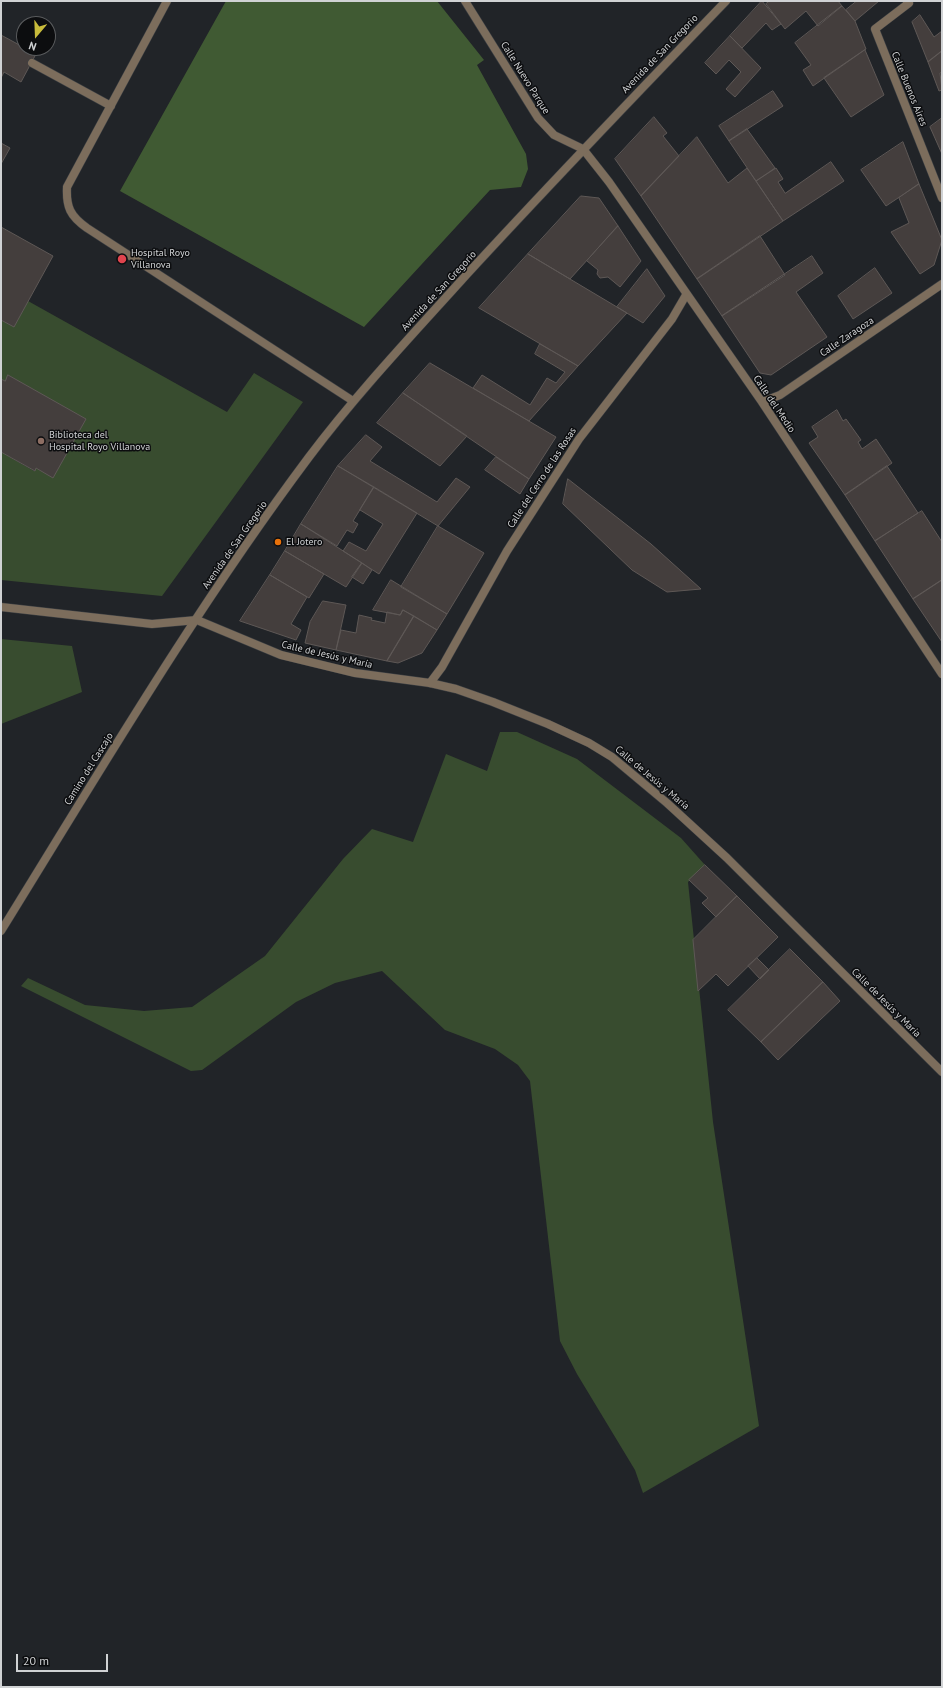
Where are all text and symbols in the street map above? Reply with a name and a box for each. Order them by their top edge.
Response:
street label: Avenida de San Gregorio [619,12,701,96]
north arrow [16,16,56,56]
text: N [27,39,38,54]
street label: Calle Nuevo Parque [498,40,552,116]
street label: Calle Buenos Aires [889,50,929,128]
place label: Hospital Royo Villanova [131,247,190,270]
street label: Avenida de San Gregorio [399,249,479,333]
marker: Hospital Royo Villanova [116,253,128,265]
street label: Calle Zaragoza [818,315,876,359]
street label: Calle del Medio [750,373,798,435]
street label: Calle del Cerro de las Rosas [505,425,579,531]
place label: Biblioteca del Hospital Royo Villanova [49,429,150,452]
marker: Biblioteca del Hospital Royo Villanova [36,436,46,446]
street label: Avenida de San Gregorio [200,499,270,591]
place label: El Jotero [286,536,322,548]
marker: El Jotero [273,537,283,547]
street label: Calle de Jesús y María [280,639,374,671]
street label: Camino del Cascajo [62,731,116,807]
street label: Calle de Jesús y María [613,744,691,812]
street label: Calle de Jesús y María [849,966,923,1040]
scale bar [18,1646,110,1672]
text: 20 m [23,1653,49,1668]

